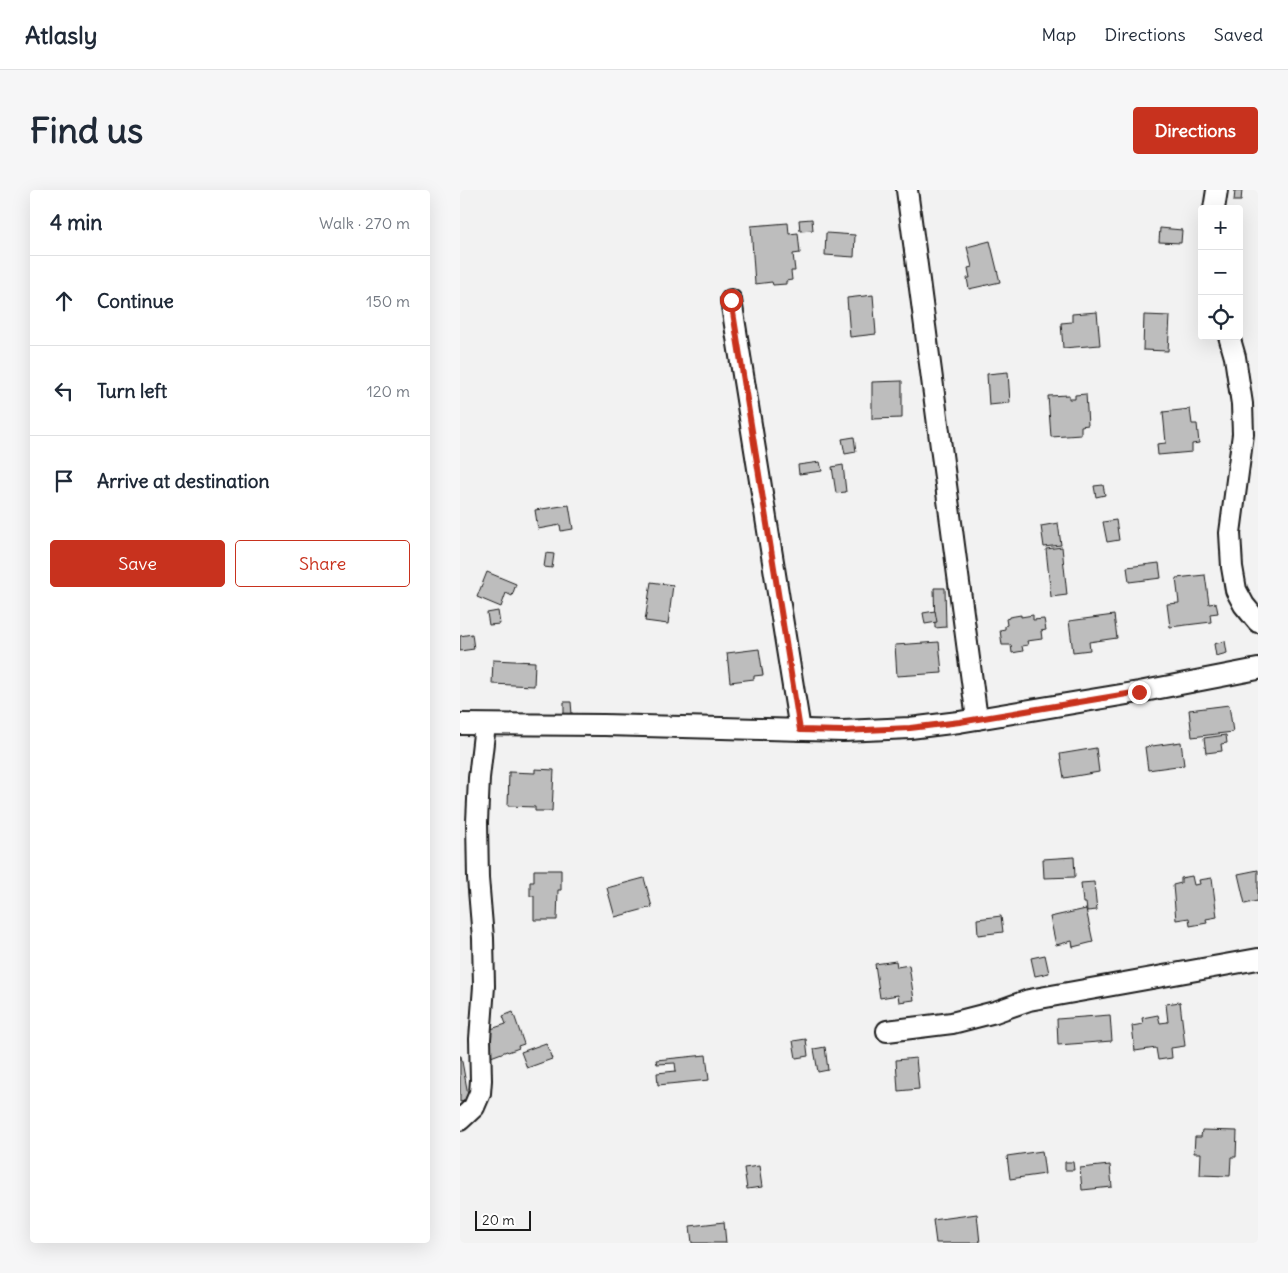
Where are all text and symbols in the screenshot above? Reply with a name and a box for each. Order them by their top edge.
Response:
text: Atlasly [25,20,97,50]
text: Map [1041,23,1076,46]
text: Directions [1104,23,1186,46]
text: Saved [1214,23,1263,46]
button: Directions [1133,107,1258,154]
text: Find us [30,108,143,152]
map controls [1198,205,1243,340]
button: + [1198,205,1243,250]
text: 4 min [50,209,102,236]
text: Walk · 270 m [319,213,410,233]
button: − [1198,250,1243,295]
icon: ahead [50,287,78,315]
text: Continue [97,289,174,313]
route start [720,289,743,312]
text: 150 m [366,291,410,311]
button: locate [1198,295,1243,340]
icon: left [50,377,78,405]
text: Turn left [97,379,167,403]
text: 120 m [367,381,410,401]
icon: arrive [50,467,78,495]
text: Arrive at destination [97,469,270,493]
button: Save [50,540,225,587]
button: Share [235,540,410,587]
route end [1128,681,1151,704]
scale bar [475,1208,531,1231]
text: 20 m [482,1211,515,1229]

